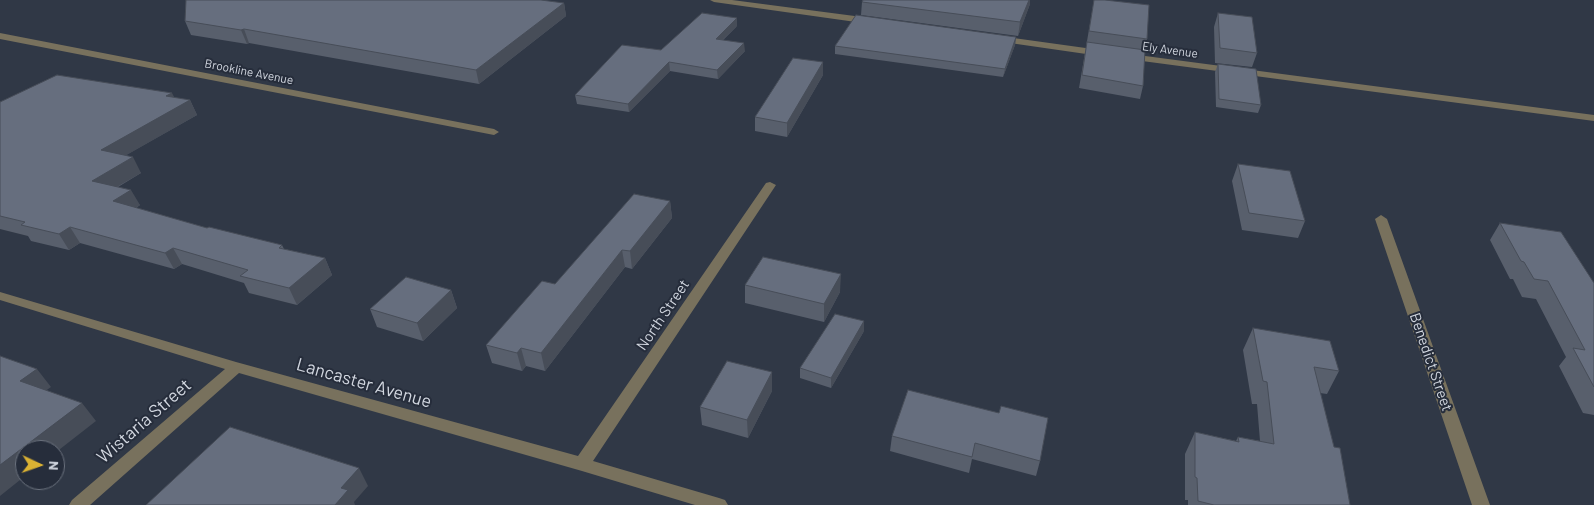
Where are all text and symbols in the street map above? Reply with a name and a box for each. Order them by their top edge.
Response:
street label: Ely Avenue [1141,39,1199,61]
street label: Brookline Avenue [203,56,295,88]
street label: North Street [633,276,693,354]
street label: Benedict Street [1406,311,1456,413]
street label: Lancaster Avenue [294,353,434,413]
street label: Wistaria Street [92,374,196,468]
north arrow [15,440,65,490]
text: N [46,461,63,471]

